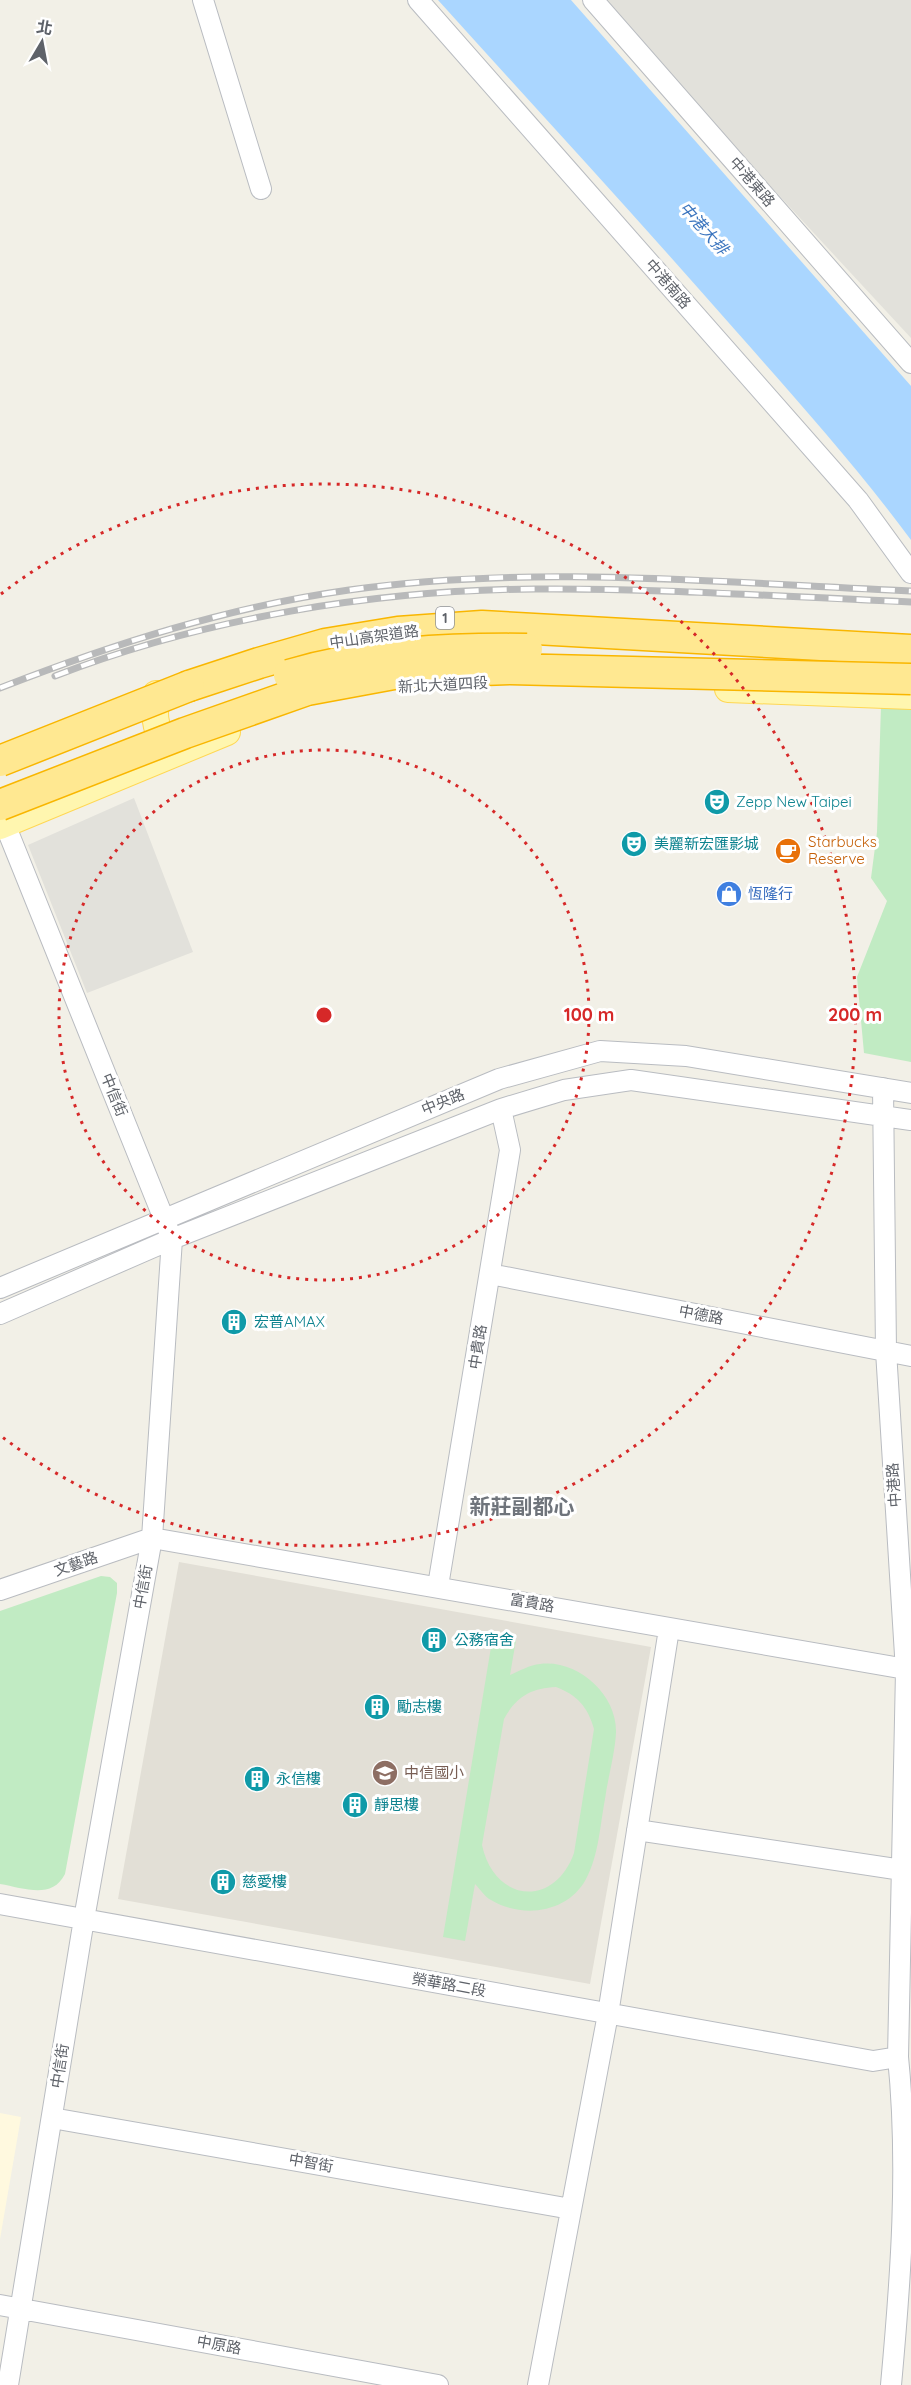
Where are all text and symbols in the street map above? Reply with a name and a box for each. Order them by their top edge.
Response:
north arrow [12,12,72,72]
text: 北 [35,16,54,38]
street label: 中港東路 [726,153,779,211]
water label: 中港大排 [675,198,734,260]
street label: 中港南路 [642,255,695,313]
road number: 1 [436,607,454,629]
street label: 中山高架道路 [328,621,420,652]
street label: 新北大道四段 [398,673,488,696]
theatre icon: Zepp New Taipei [702,787,732,817]
place label: Zepp New Taipei [736,792,852,811]
theatre icon: 美麗新宏匯影城 [619,829,649,859]
place label: Starbucks Reserve [808,832,877,868]
place label: 美麗新宏匯影城 [654,834,759,853]
cafe icon: Starbucks Reserve [773,836,803,866]
shop icon: 恆隆行 [714,879,744,909]
place label: 恆隆行 [748,884,793,903]
text: 100 m [564,1003,614,1026]
text: 200 m [828,1003,882,1026]
centre of rings [314,1005,334,1025]
street label: 中信街 [97,1070,132,1119]
street label: 中央路 [418,1084,467,1119]
street label: 中德路 [677,1301,725,1328]
building icon: 宏普AMAX [219,1307,249,1337]
place label: 宏普AMAX [254,1312,325,1331]
street label: 中貴路 [465,1323,490,1371]
street label: 中港路 [882,1462,905,1508]
district label: 新莊副都心 [470,1493,575,1519]
street label: 文藝路 [51,1547,100,1580]
street label: 中信街 [129,1563,156,1611]
street label: 富貴路 [508,1589,556,1616]
building icon: 公務宿舍 [419,1625,449,1655]
place label: 公務宿舍 [454,1630,514,1649]
building icon: 勵志樓 [362,1692,392,1722]
place label: 勵志樓 [397,1697,442,1716]
school or university icon: 中信國小 [370,1758,400,1788]
place label: 中信國小 [404,1763,464,1782]
building icon: 永信樓 [242,1764,272,1794]
place label: 永信樓 [276,1769,321,1788]
building icon: 靜思樓 [340,1790,370,1820]
place label: 靜思樓 [374,1795,419,1814]
building icon: 慈愛樓 [208,1867,238,1897]
place label: 慈愛樓 [242,1872,287,1891]
street label: 榮華路二段 [410,1969,488,2000]
street label: 中信街 [47,2042,72,2090]
street label: 中智街 [287,2149,335,2176]
street label: 中原路 [195,2331,243,2358]

